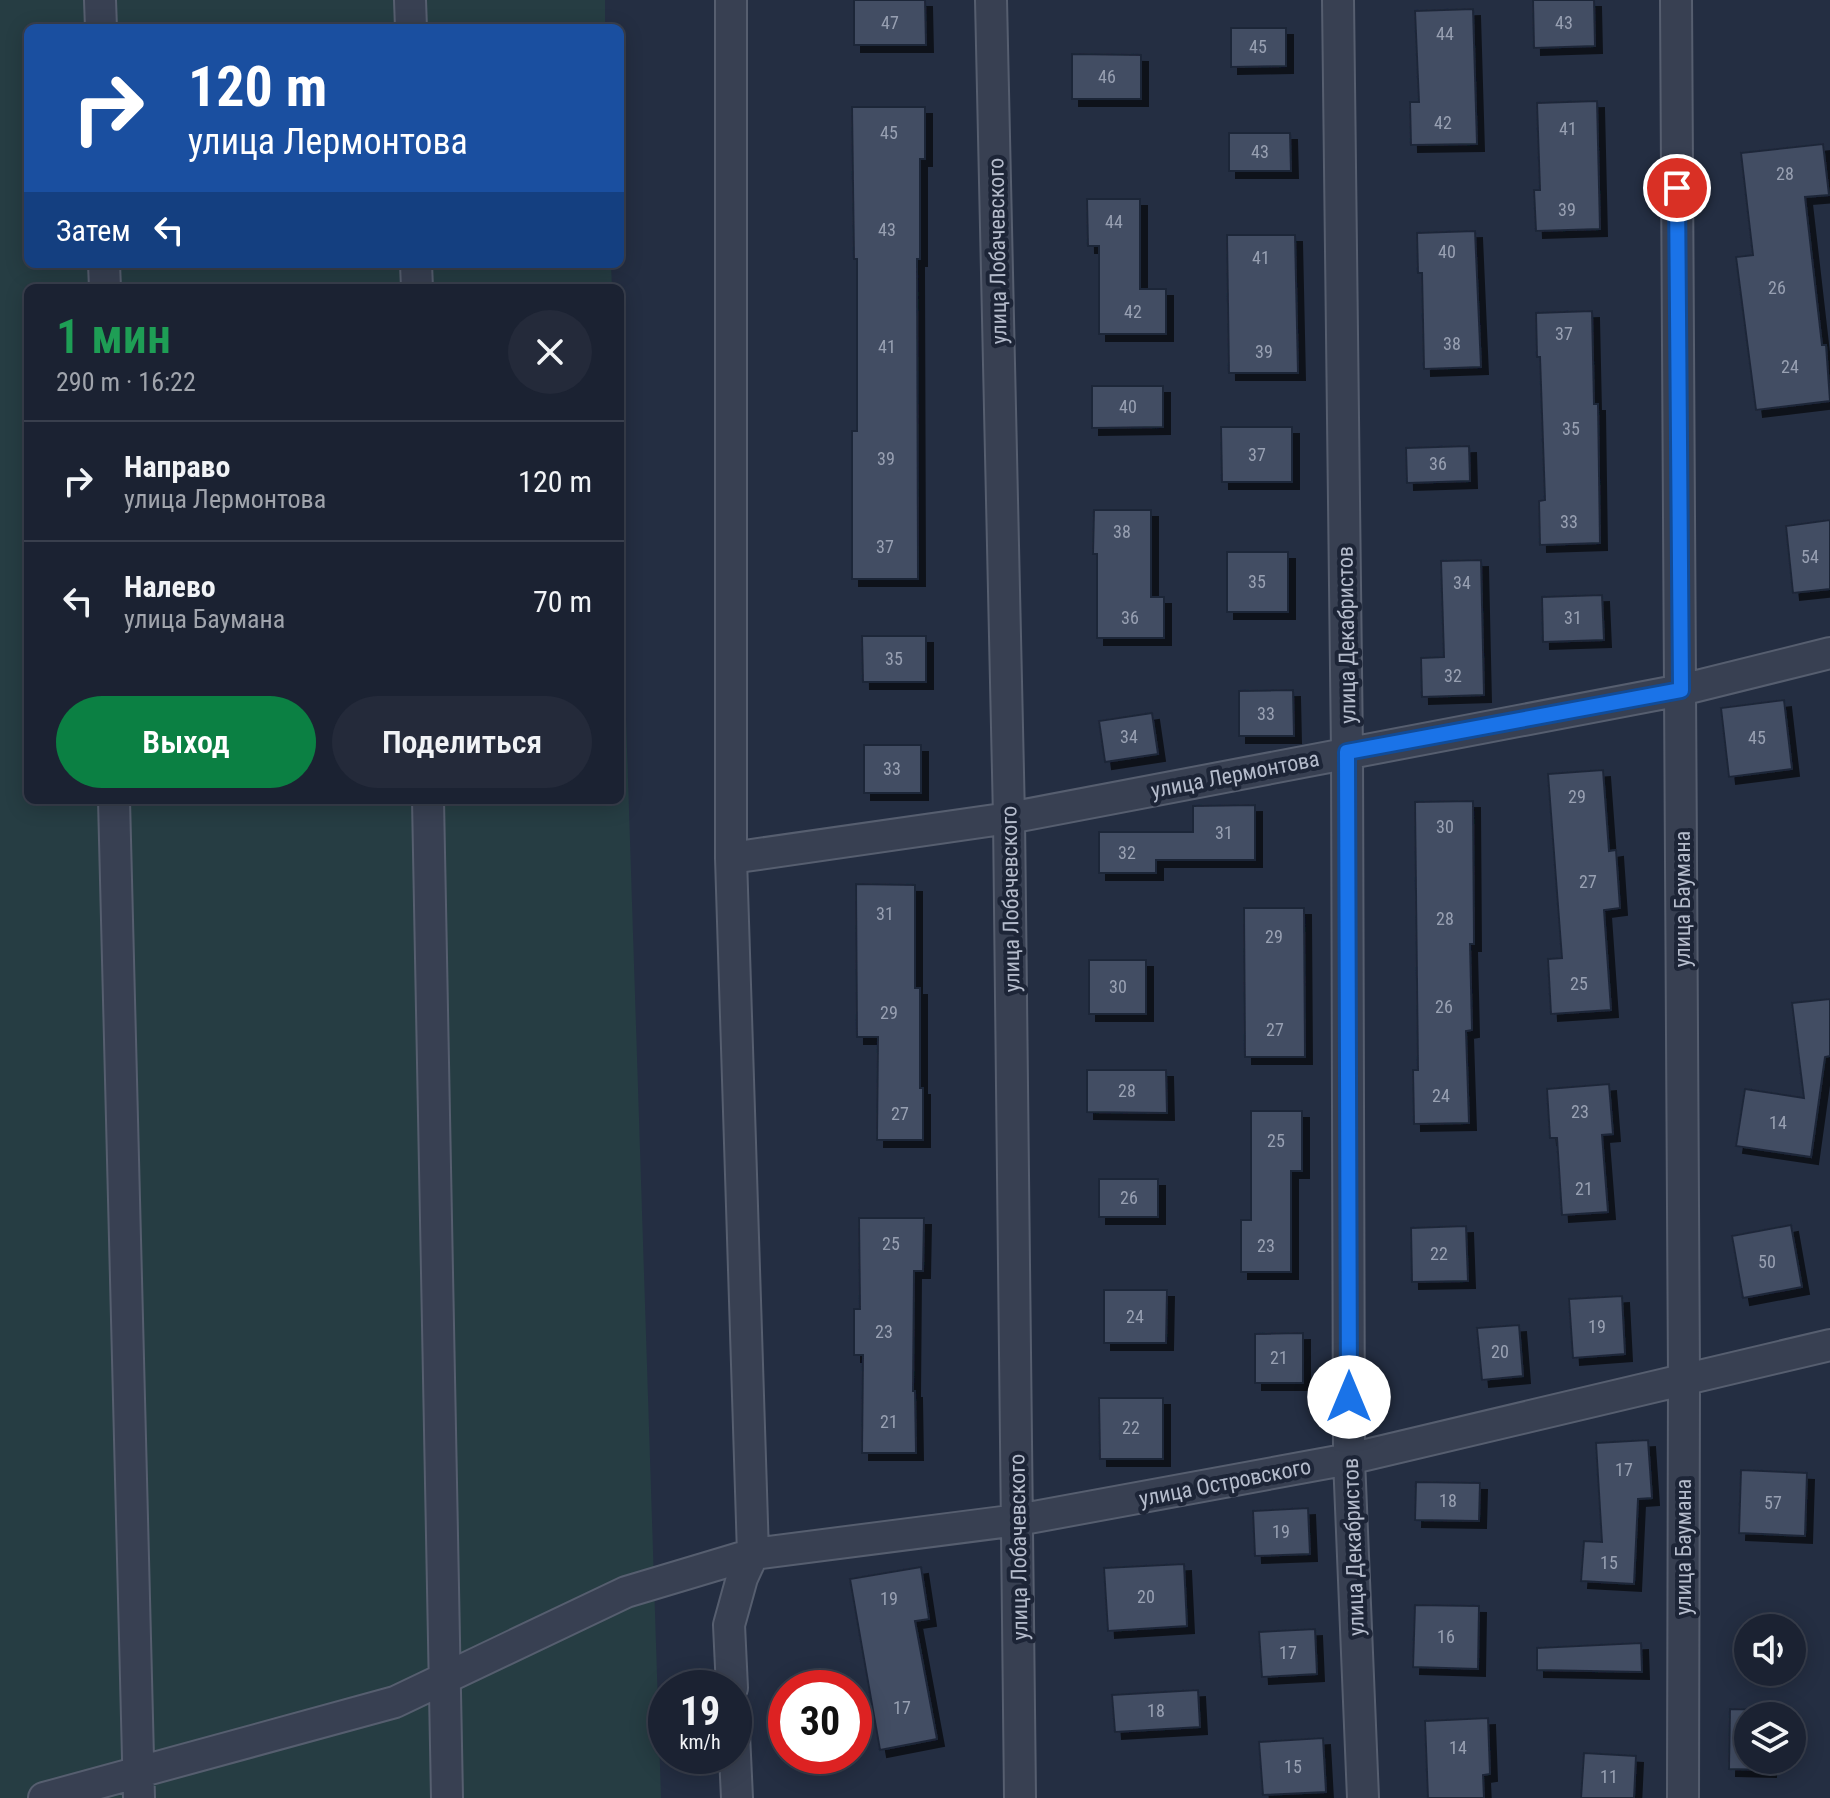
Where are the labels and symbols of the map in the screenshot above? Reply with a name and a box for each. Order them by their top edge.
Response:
house number: 47 [881,12,899,33]
house number: 43 [1555,12,1573,33]
house number: 44 [1436,23,1454,44]
house number: 45 [1249,36,1267,57]
house number: 46 [1098,66,1116,87]
house number: 42 [1434,112,1452,133]
house number: 41 [1559,118,1577,139]
house number: 45 [880,122,898,143]
house number: 43 [1251,141,1269,162]
pin [1643,154,1711,222]
street label: улица Лобачевского [983,157,1012,344]
house number: 28 [1776,163,1794,184]
house number: 39 [1558,199,1576,220]
house number: 44 [1105,211,1123,232]
house number: 43 [878,219,896,240]
house number: 40 [1438,241,1456,262]
house number: 41 [1252,247,1270,268]
house number: 26 [1768,277,1786,298]
house number: 42 [1124,301,1142,322]
house number: 37 [1555,323,1573,344]
house number: 38 [1443,333,1461,354]
house number: 41 [878,336,896,357]
house number: 39 [1255,341,1273,362]
house number: 24 [1781,356,1799,377]
house number: 40 [1119,396,1137,417]
house number: 35 [1562,418,1580,439]
house number: 37 [1248,444,1266,465]
house number: 39 [877,448,895,469]
house number: 36 [1429,453,1447,474]
house number: 33 [1560,511,1578,532]
house number: 38 [1113,521,1131,542]
house number: 37 [876,536,894,557]
street label: улица Декабристов [1332,546,1361,724]
house number: 54 [1801,546,1819,567]
house number: 35 [1248,571,1266,592]
house number: 34 [1453,572,1471,593]
house number: 36 [1121,607,1139,628]
house number: 31 [1564,607,1582,628]
house number: 35 [885,648,903,669]
house number: 32 [1444,665,1462,686]
house number: 33 [1257,703,1275,724]
house number: 34 [1120,726,1138,747]
house number: 45 [1748,727,1766,748]
street label: улица Лермонтова [1149,746,1321,803]
house number: 33 [883,758,901,779]
house number: 29 [1568,786,1586,807]
street label: улица Лобачевского [996,805,1025,992]
house number: 30 [1436,816,1454,837]
house number: 31 [1215,822,1233,843]
street label: улица Баумана [1670,831,1695,967]
house number: 32 [1118,842,1136,863]
house number: 27 [1579,871,1597,892]
house number: 31 [876,903,894,924]
house number: 28 [1436,908,1454,929]
house number: 29 [1265,926,1283,947]
house number: 25 [1570,973,1588,994]
house number: 30 [1109,976,1127,997]
house number: 26 [1435,996,1453,1017]
house number: 29 [880,1002,898,1023]
house number: 27 [1266,1019,1284,1040]
house number: 28 [1118,1080,1136,1101]
house number: 24 [1432,1085,1450,1106]
house number: 23 [1571,1101,1589,1122]
house number: 27 [891,1103,909,1124]
house number: 14 [1769,1112,1787,1133]
house number: 25 [1267,1130,1285,1151]
house number: 21 [1575,1178,1593,1199]
house number: 26 [1120,1187,1138,1208]
house number: 25 [882,1233,900,1254]
house number: 23 [1257,1235,1275,1256]
house number: 22 [1430,1243,1448,1264]
house number: 50 [1758,1251,1776,1272]
house number: 24 [1126,1306,1144,1327]
house number: 19 [1588,1316,1606,1337]
house number: 23 [875,1321,893,1342]
house number: 20 [1491,1341,1509,1362]
house number: 21 [1270,1347,1288,1368]
position arrow [1307,1355,1391,1439]
house number: 21 [880,1411,898,1432]
house number: 22 [1122,1417,1140,1438]
street label: улица Лобачевского [1004,1453,1033,1640]
street label: улица Островского [1137,1454,1313,1511]
street label: улица Декабристов [1338,1458,1369,1636]
house number: 17 [1615,1459,1633,1480]
street label: улица Баумана [1671,1479,1696,1615]
house number: 18 [1439,1490,1457,1511]
house number: 57 [1764,1492,1782,1513]
house number: 19 [1272,1521,1290,1542]
house number: 15 [1600,1552,1618,1573]
house number: 20 [1137,1586,1155,1607]
house number: 19 [880,1588,898,1609]
house number: 16 [1437,1626,1455,1647]
house number: 17 [1279,1642,1297,1663]
speed limit sign: 30 [768,1670,872,1774]
house number: 17 [893,1697,911,1718]
house number: 18 [1147,1700,1165,1721]
house number: 14 [1449,1737,1467,1758]
house number: 15 [1284,1756,1302,1777]
house number: 11 [1600,1766,1618,1787]

